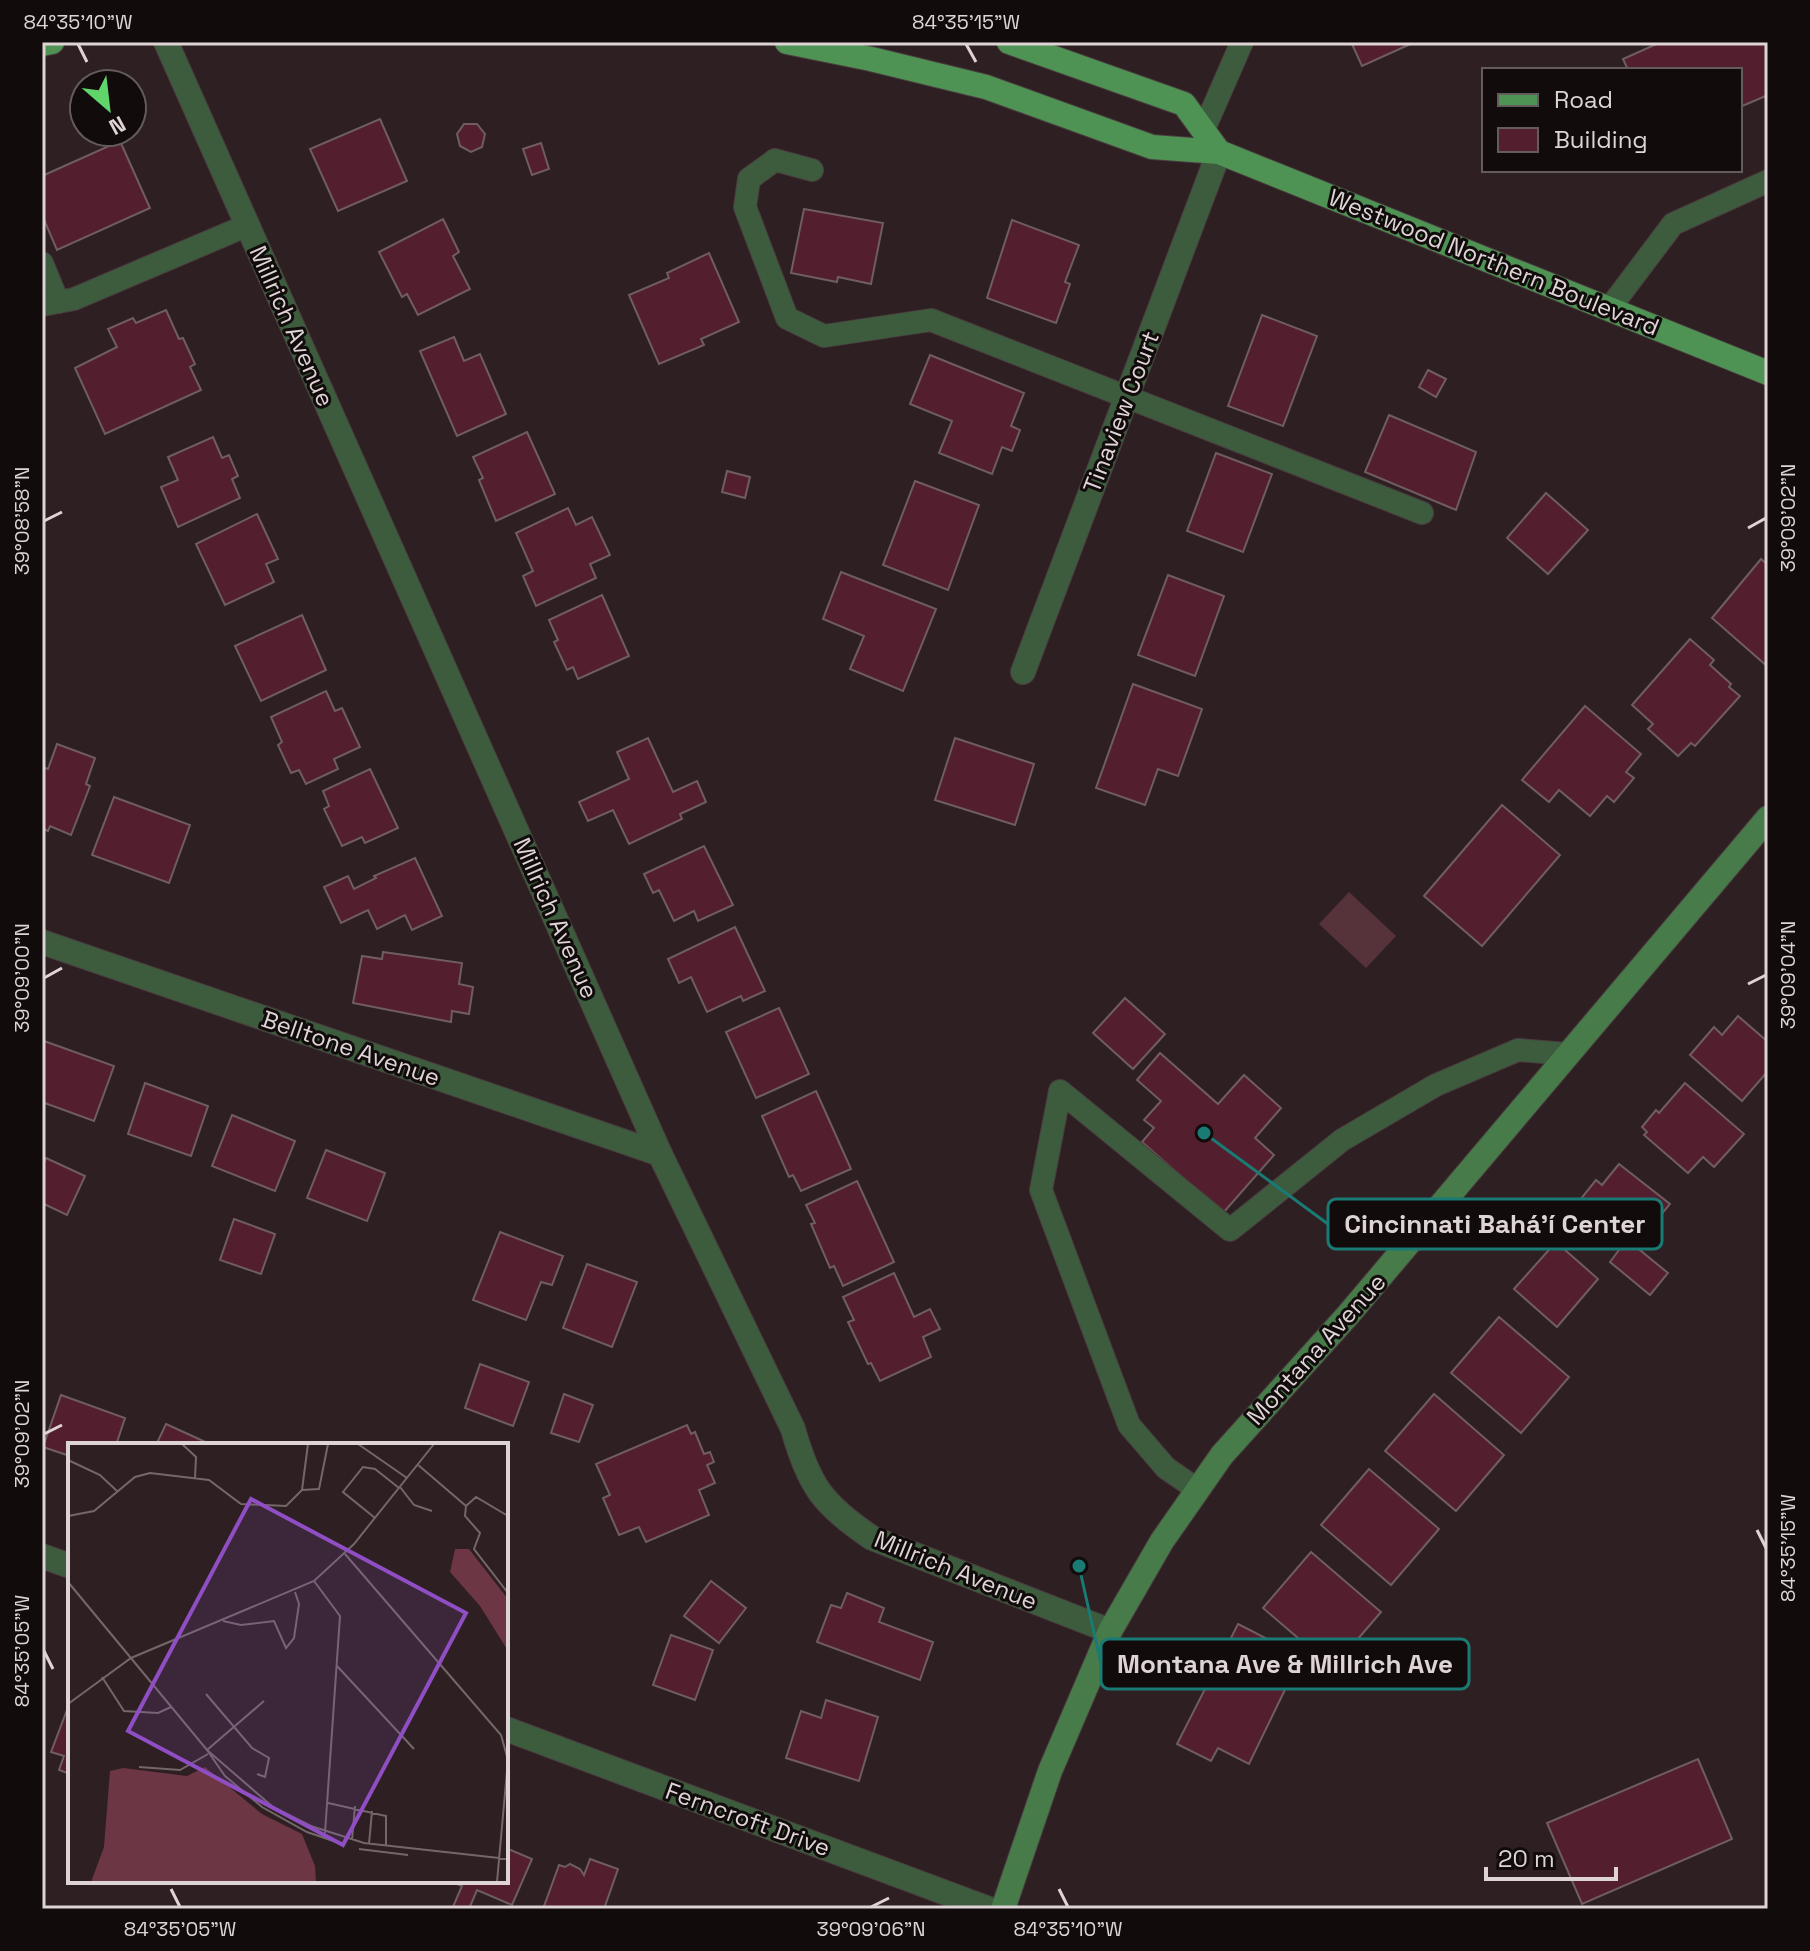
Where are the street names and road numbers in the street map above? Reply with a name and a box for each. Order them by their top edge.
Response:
street label: Westwood Northern Boulevard [1324,181,1664,343]
street label: Millrich Avenue [243,241,341,411]
street label: Tinaview Court [1076,327,1166,497]
street label: Millrich Avenue [507,833,605,1003]
street label: Belltone Avenue [258,1003,444,1093]
street label: Montana Avenue [1240,1267,1392,1431]
street label: Millrich Avenue [870,1523,1042,1617]
street label: Ferncroft Drive [661,1775,835,1863]

